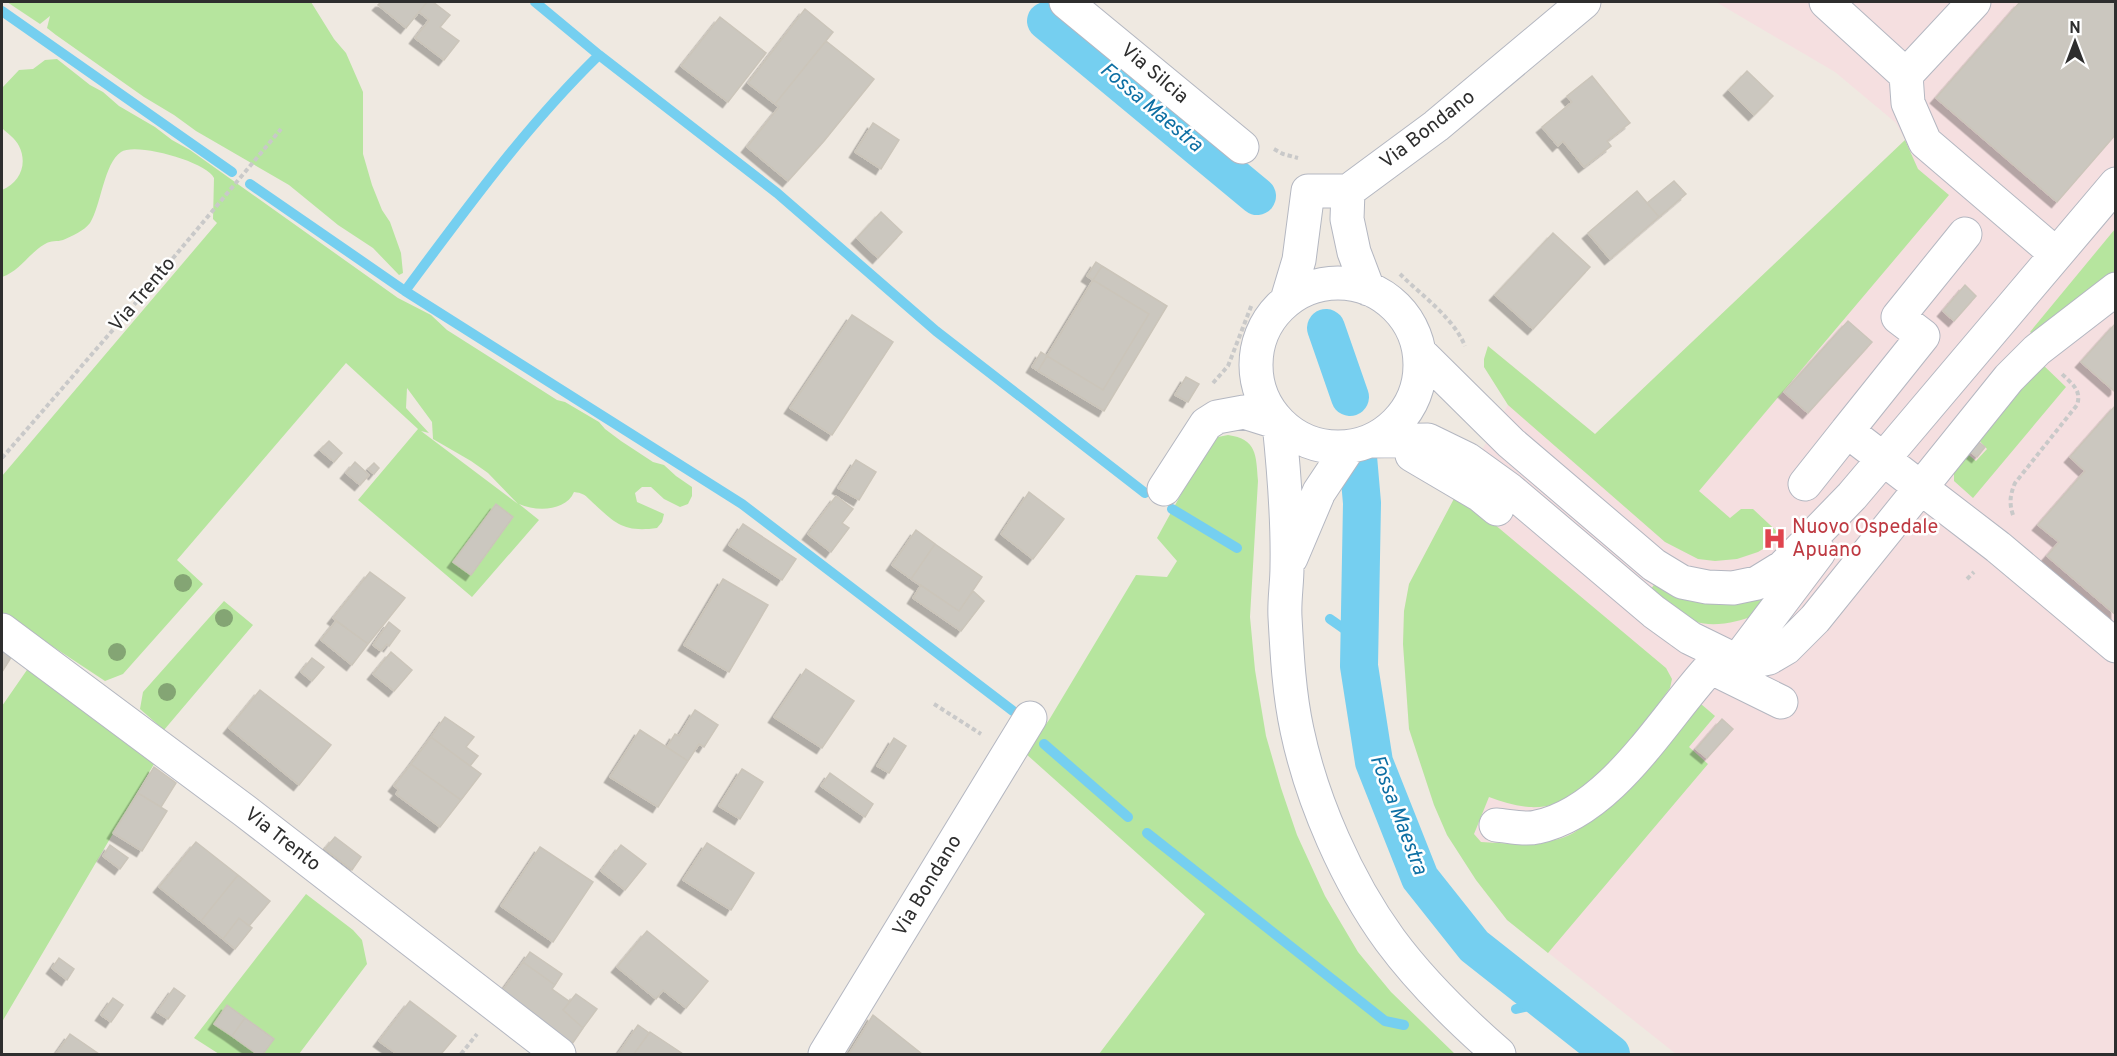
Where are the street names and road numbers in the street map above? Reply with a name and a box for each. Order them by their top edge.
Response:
street label: Via Silcia [1115,38,1193,110]
street label: Via Bondano [1375,85,1481,175]
street label: Via Trento [104,252,182,338]
street label: Via Trento [238,802,326,878]
street label: Via Bondano [887,830,969,942]

